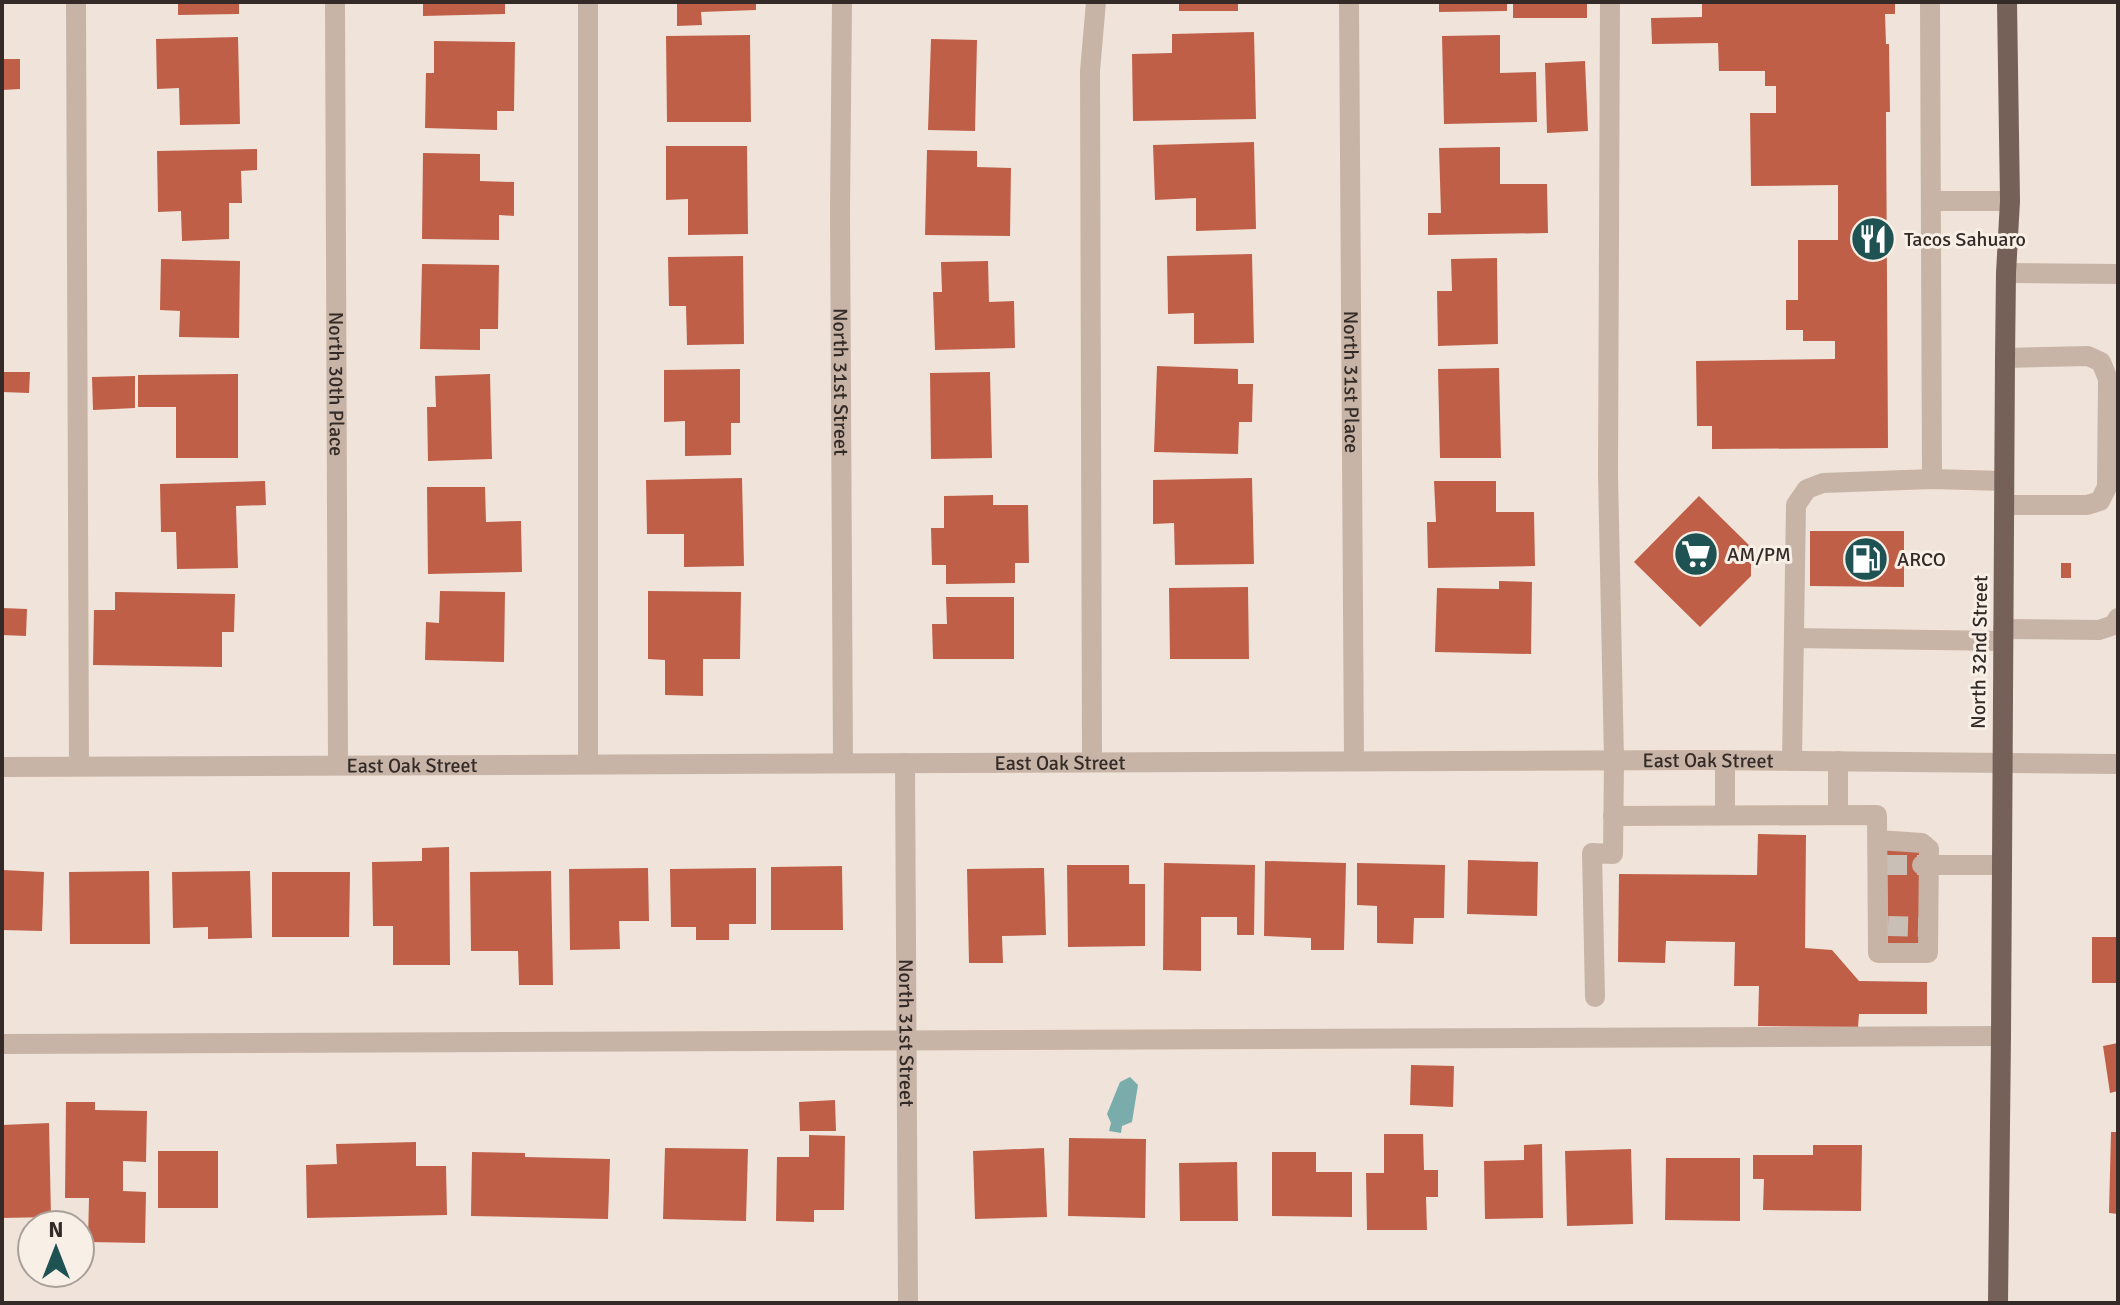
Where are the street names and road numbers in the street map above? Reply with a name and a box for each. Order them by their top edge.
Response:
street label: North 31st Street [828,308,853,456]
street label: North 31st Place [1338,311,1364,453]
street label: North 30th Place [323,312,349,456]
street label: North 32nd Street [1966,575,1993,729]
street label: East Oak Street [1642,748,1774,774]
street label: East Oak Street [994,750,1126,776]
street label: East Oak Street [346,753,478,779]
street label: North 31st Street [893,959,919,1107]

